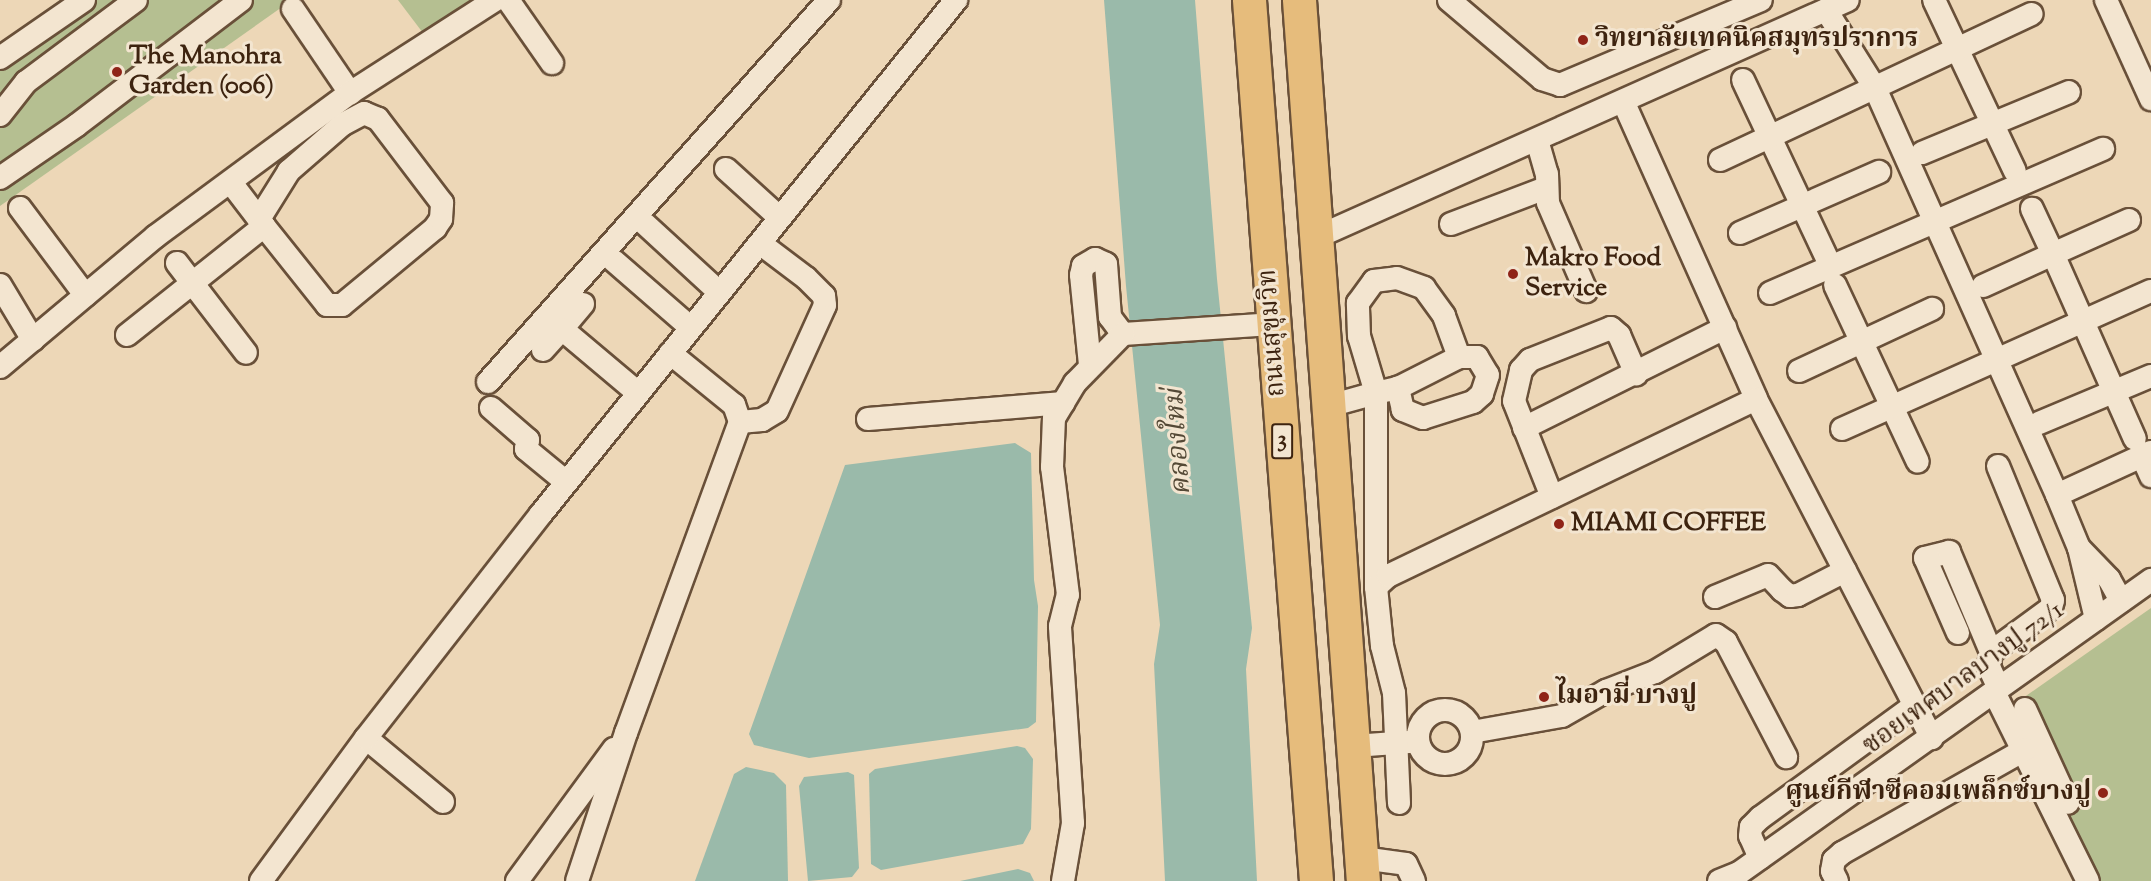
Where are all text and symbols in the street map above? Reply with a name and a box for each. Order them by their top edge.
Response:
place label: วิทยาลัยเทคนิคสมุทรปราการ [1595,24,1918,56]
marker: วิทยาลัยเทคนิคสมุทรปราการ [1576,33,1590,47]
place label: The Manohra Garden (006) [129,41,282,102]
marker: The Manohra Garden (006) [110,65,124,79]
place label: Makro Food Service [1525,243,1661,304]
marker: Makro Food Service [1506,267,1520,281]
street label: ถนนสุขุมวิท [1253,268,1293,398]
water label: คลองใหม่ [1159,388,1199,496]
road number: 3 [1270,420,1294,462]
place label: MIAMI COFFEE [1571,508,1766,540]
marker: MIAMI COFFEE [1552,517,1566,531]
street label: ซอยเทศบาลบางปู 72/1 [1857,596,2071,762]
place label: ไมอามี่ บางปู [1556,681,1697,713]
marker: ไมอามี่ บางปู [1537,690,1551,704]
place label: ศูนย์กีฬาซีคอมเพล็กซ์บางปู [1785,777,2091,809]
marker: ศูนย์กีฬาซีคอมเพล็กซ์บางปู [2096,786,2110,800]

